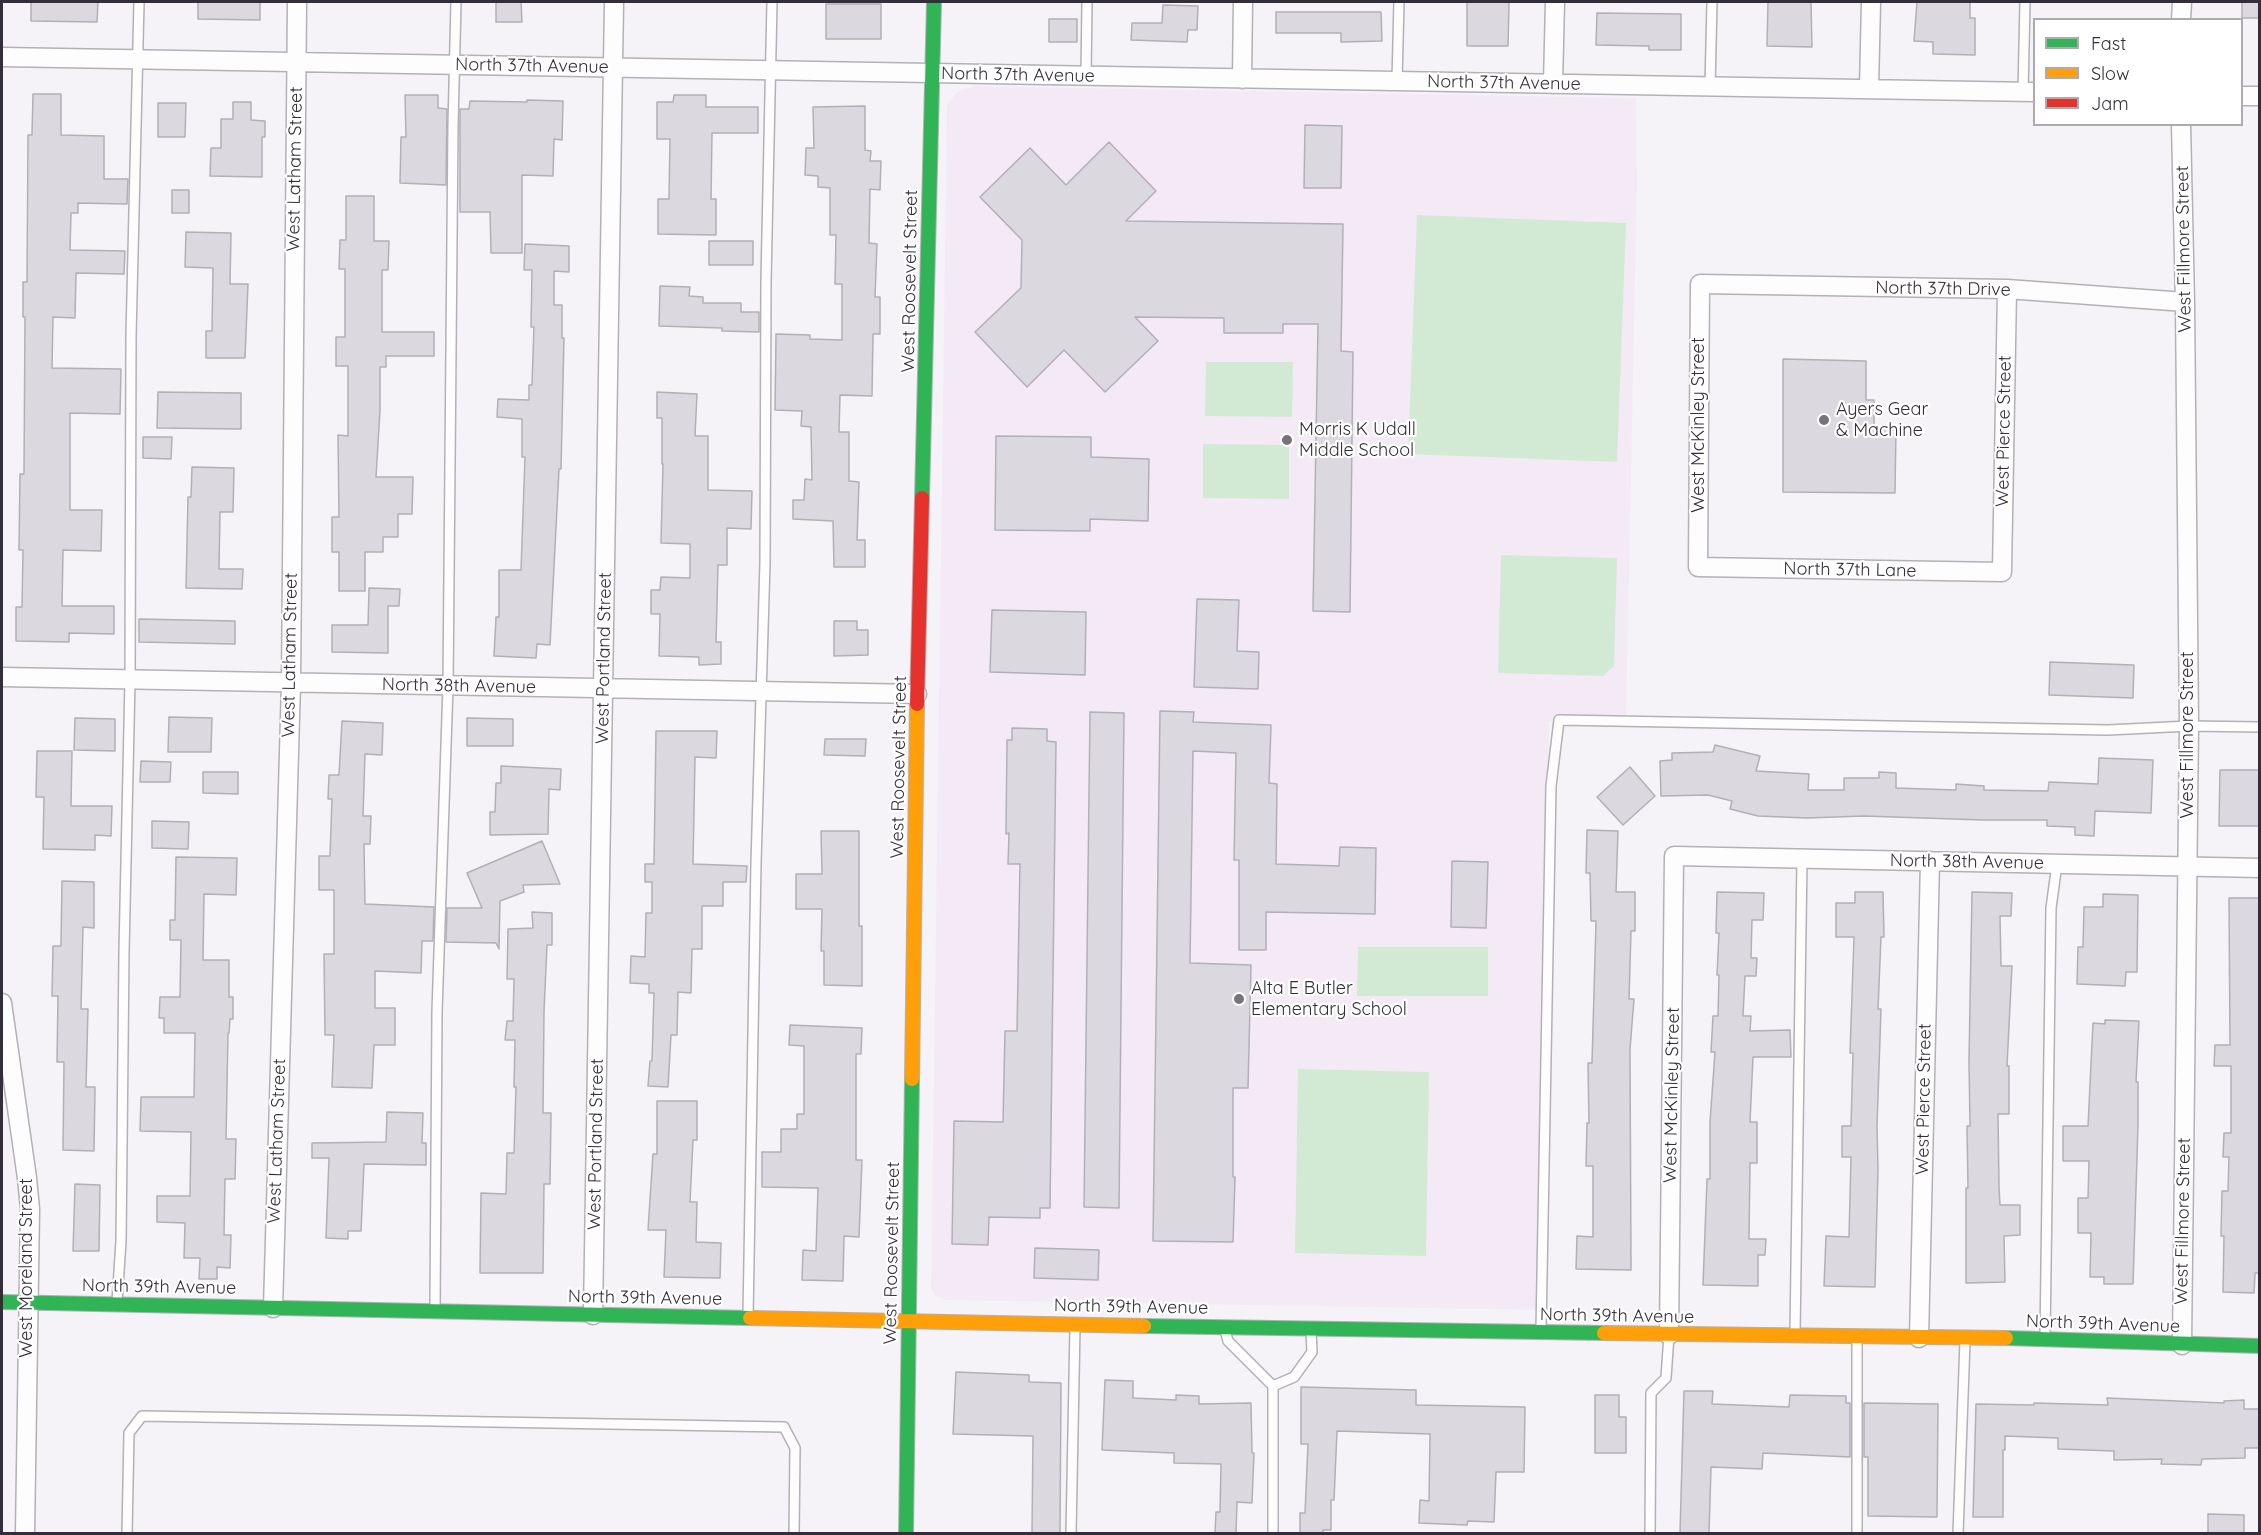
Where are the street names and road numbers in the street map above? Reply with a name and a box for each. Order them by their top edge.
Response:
street label: North 37th Avenue [455,54,609,78]
street label: North 37th Avenue [941,63,1095,87]
street label: North 37th Avenue [1427,71,1581,95]
street label: West Latham Street [283,86,307,252]
street label: West Fillmore Street [2172,165,2196,333]
street label: West Roosevelt Street [898,189,922,373]
street label: North 37th Drive [1875,277,2011,301]
street label: West McKinley Street [1688,337,1710,513]
street label: West Pierce Street [1992,355,2016,507]
street label: North 37th Lane [1783,558,1917,582]
street label: West Latham Street [278,572,302,738]
street label: West Portland Street [592,572,616,744]
street label: West Fillmore Street [2177,651,2199,819]
street label: North 38th Avenue [382,674,536,698]
street label: West Roosevelt Street [887,675,911,859]
street label: North 38th Avenue [1890,850,2044,874]
street label: West McKinley Street [1660,1007,1684,1183]
street label: West Pierce Street [1912,1023,1936,1175]
street label: West Latham Street [263,1058,291,1224]
street label: West Portland Street [584,1058,608,1230]
street label: West Fillmore Street [2171,1137,2195,1305]
street label: West Roosevelt Street [880,1161,904,1345]
street label: West Moreland Street [16,1178,38,1358]
street label: North 39th Avenue [82,1275,236,1299]
street label: North 39th Avenue [568,1286,722,1310]
street label: North 39th Avenue [1054,1295,1208,1319]
street label: North 39th Avenue [1540,1304,1694,1328]
street label: North 39th Avenue [2025,1311,2181,1337]

